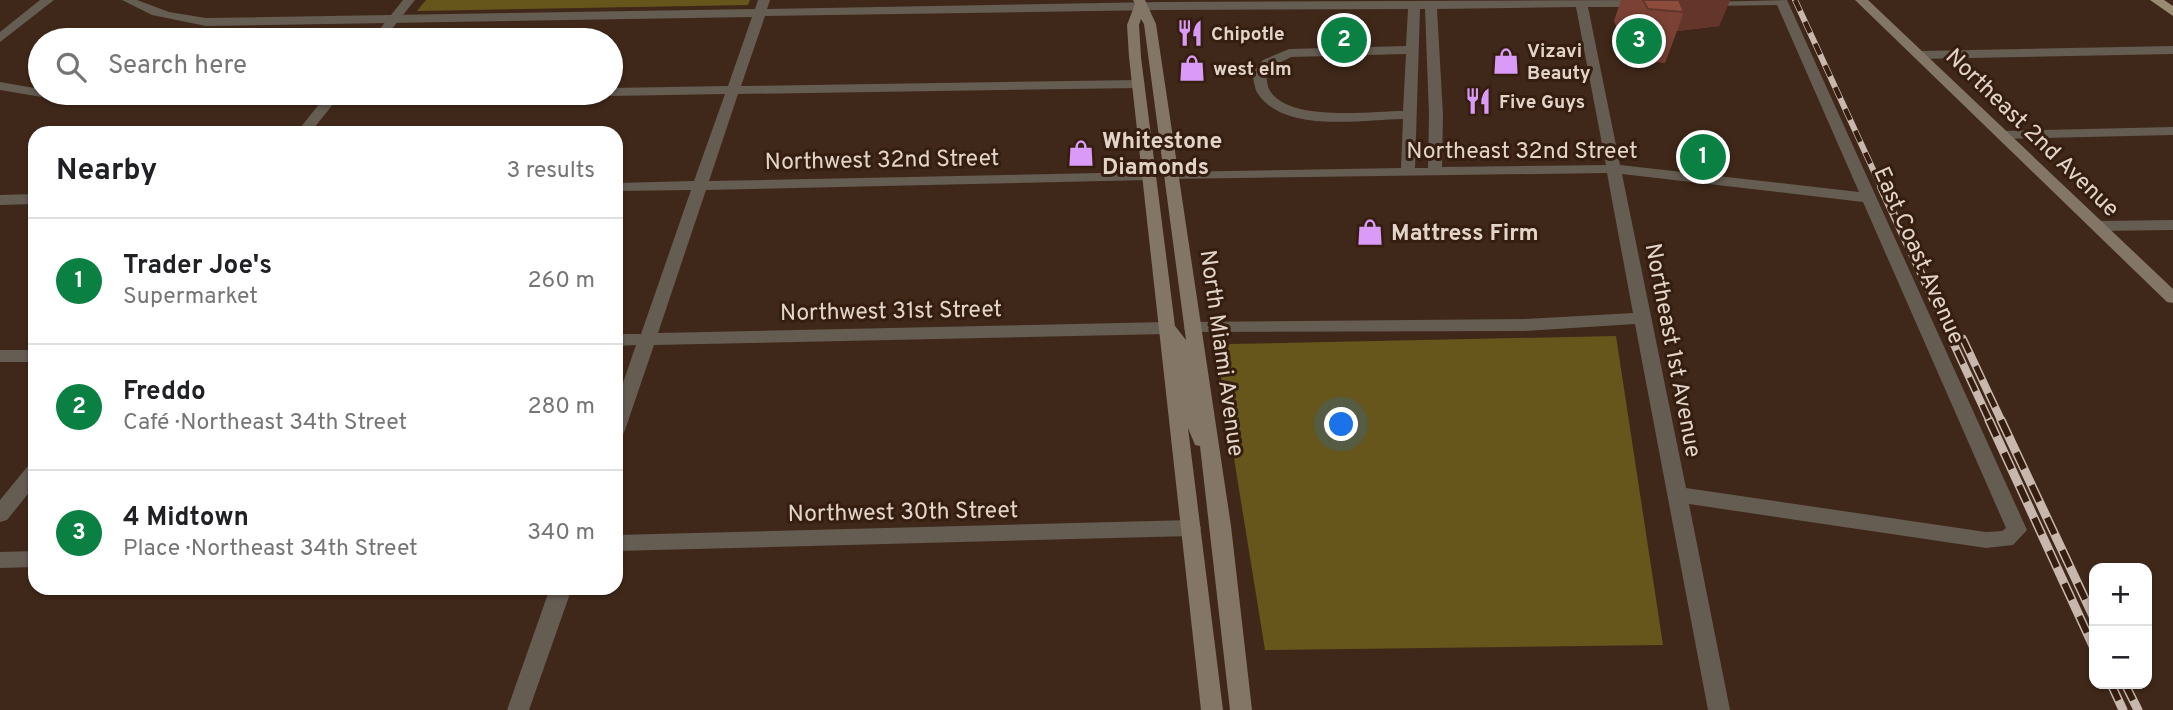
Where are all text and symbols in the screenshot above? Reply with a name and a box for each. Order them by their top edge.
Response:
pin: 2 [1321,14,1367,66]
pin: 3 [1616,15,1662,67]
restaurant icon: Chipotle [1175,18,1205,48]
place label: Chipotle [1211,23,1285,47]
search box [28,28,623,105]
place label: Vizavi Beauty [1527,40,1591,86]
street label: Northeast 2nd Avenue [1938,43,2124,224]
shop icon: Vizavi Beauty [1491,46,1521,76]
icon: search [52,48,90,86]
text: Search here [108,50,247,83]
shop icon: west elm [1177,53,1207,83]
place label: west elm [1213,58,1292,82]
restaurant icon: Five Guys [1463,86,1493,116]
place label: Five Guys [1499,91,1585,115]
place label: Whitestone Diamonds [1102,128,1222,183]
pin: 1 [1680,131,1726,183]
shop icon: Whitestone Diamonds [1066,138,1096,168]
street label: Northeast 32nd Street [1406,138,1638,167]
street label: Northwest 32nd Street [764,145,1000,178]
text: Nearby [56,153,157,190]
text: 3 results [506,157,595,186]
street label: East Coast Avenue [1866,163,1970,349]
shop icon: Mattress Firm [1355,217,1385,247]
place label: Mattress Firm [1391,220,1539,249]
street label: Northeast 1st Avenue [1637,241,1707,460]
street label: North Miami Avenue [1192,248,1249,459]
text: Trader Joe's [123,250,272,283]
text: 1 [74,267,84,296]
text: 260 m [528,267,595,296]
text: Supermarket [123,283,258,312]
street label: Northwest 31st Street [780,296,1002,329]
text: Freddo [123,376,206,409]
text: 2 [72,393,86,422]
text: 280 m [527,393,595,422]
your location [1324,407,1358,441]
text: Café · Northeast 34th Street [123,409,407,438]
street label: Northwest 30th Street [788,497,1019,530]
text: 4 Midtown [123,502,249,535]
text: 3 [72,519,86,548]
text: 340 m [527,519,595,548]
text: Place · Northeast 34th Street [123,535,418,564]
map controls [2089,563,2152,689]
button: + [2089,563,2152,626]
button: − [2089,626,2152,689]

